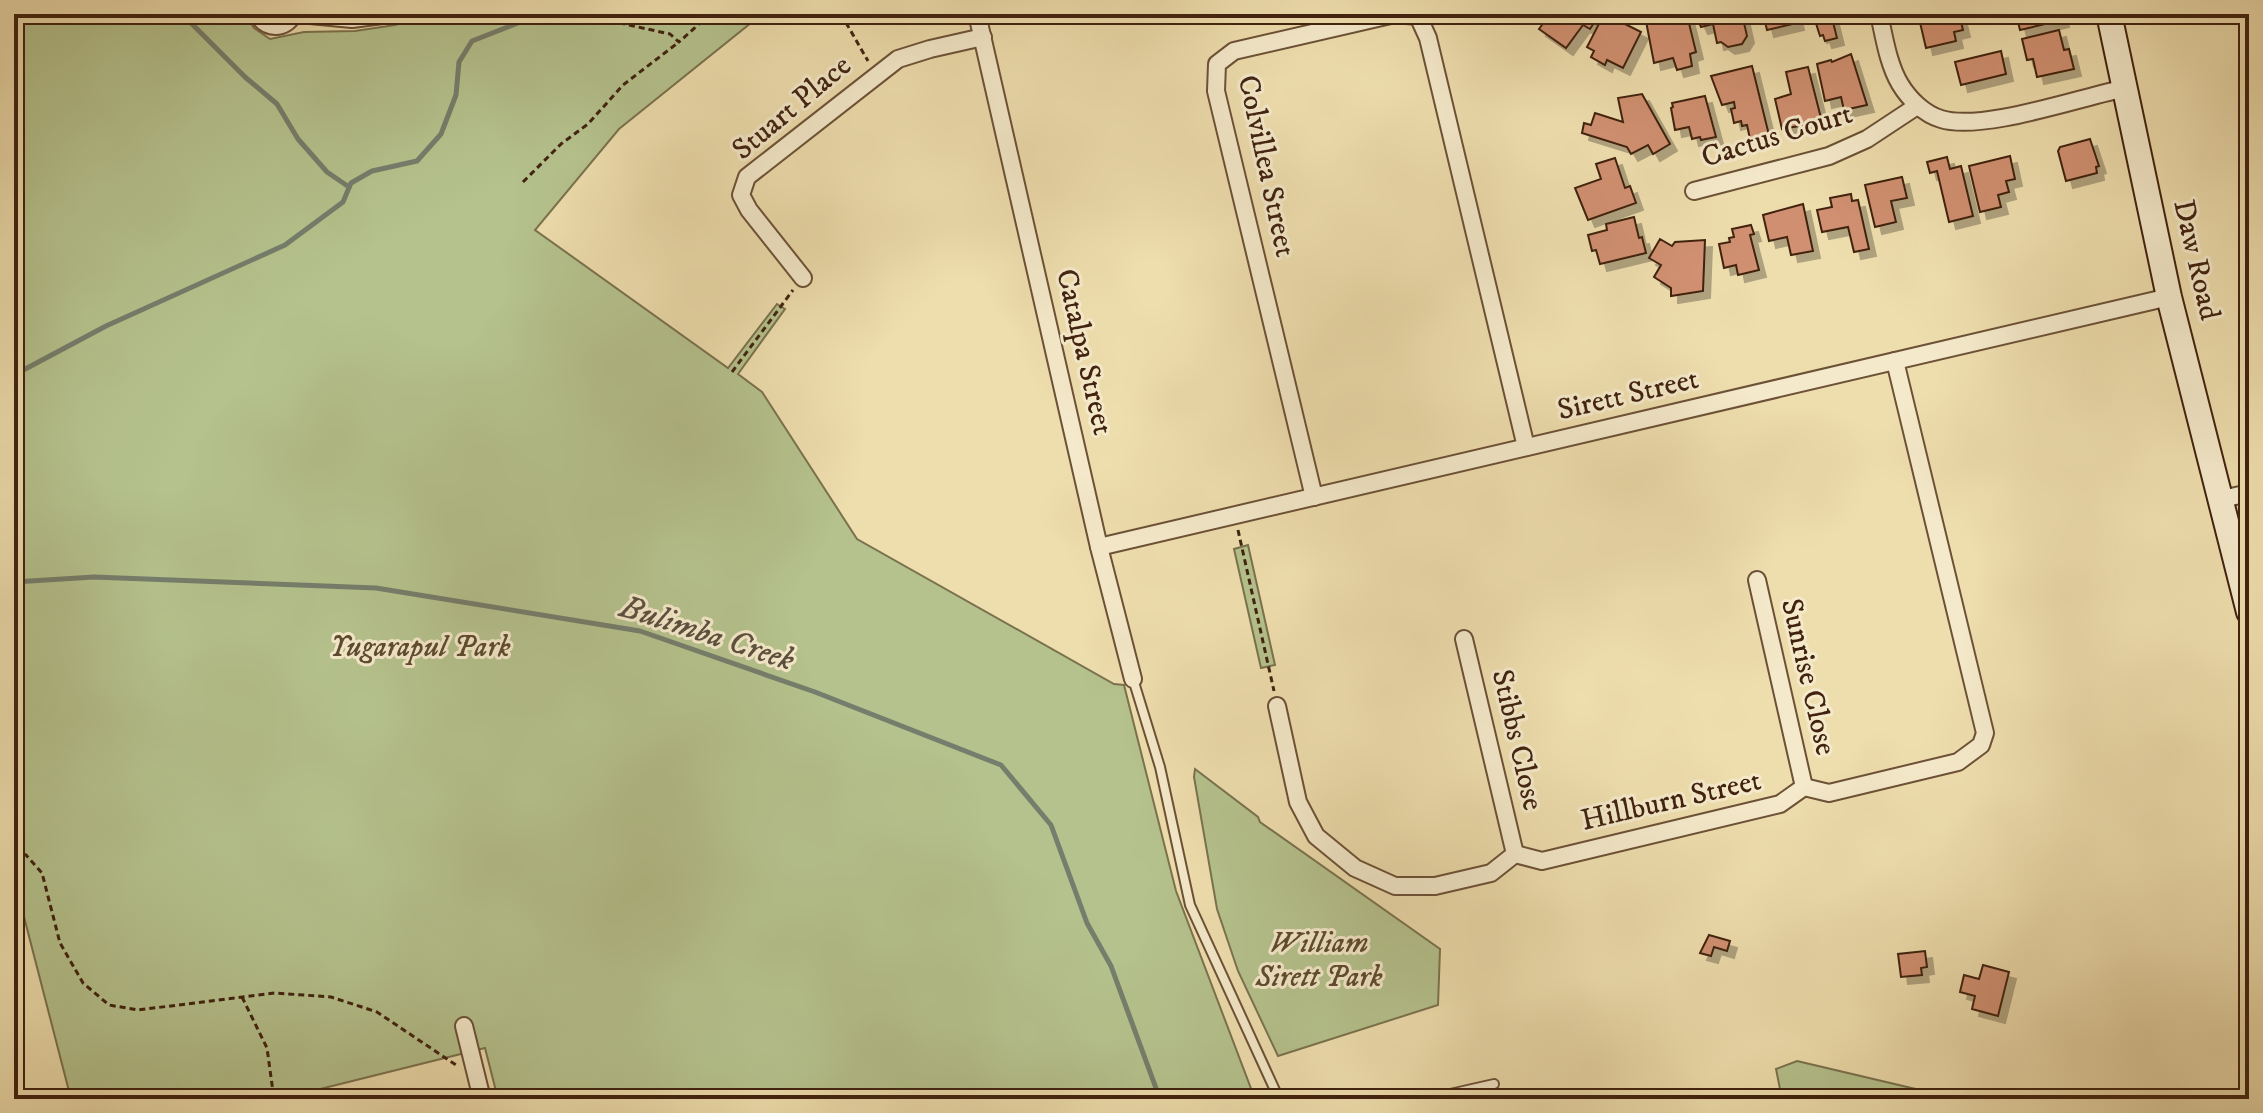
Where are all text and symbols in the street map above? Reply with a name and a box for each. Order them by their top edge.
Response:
street label: Stuart Place [725,47,859,169]
street label: Colvillea Street [1229,72,1303,260]
street label: Cactus Court [1697,96,1857,176]
street label: Daw Road [2164,196,2228,324]
street label: Catalpa Street [1047,265,1121,439]
street label: Sirett Street [1554,361,1702,429]
water label: Bulimba Creek [614,587,800,681]
street label: Sunrise Close [1772,595,1844,759]
park label: Yugarapul Park [329,629,511,666]
street label: Stibbs Close [1483,666,1551,814]
street label: Hillburn Street [1577,762,1765,840]
park label: William Sirett Park [1255,925,1383,996]

